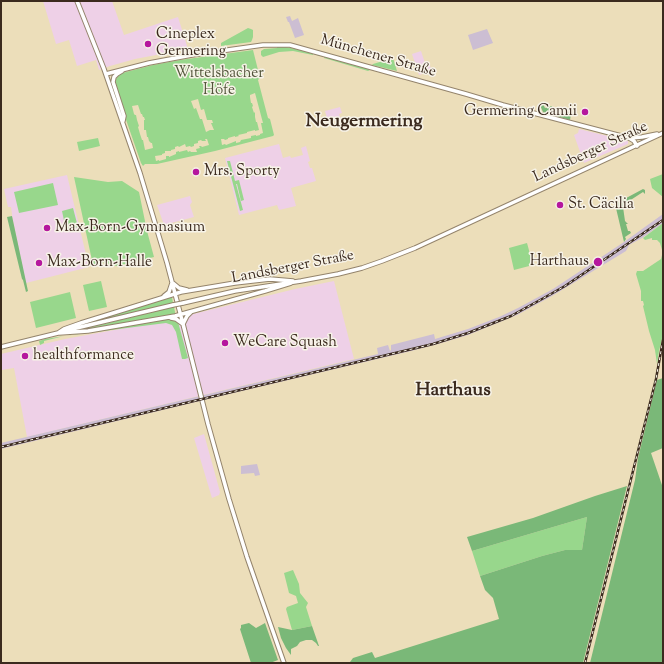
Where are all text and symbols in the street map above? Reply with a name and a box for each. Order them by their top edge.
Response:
place label: Cineplex Germering [156,26,226,61]
street label: Münchener Straße [318,32,438,82]
marker: Cineplex Germering [143,39,153,49]
park label: Wittelsbacher Höfe [174,65,264,100]
place label: Germering Camii [464,103,577,121]
marker: Germering Camii [580,107,590,117]
district label: Neugermering [305,112,423,134]
street label: Landsberger Straße [531,119,651,187]
place label: Mrs. Sporty [204,163,280,181]
marker: Mrs. Sporty [191,167,201,177]
place label: St. Cäcilia [568,196,634,214]
marker: St. Cäcilia [555,200,565,210]
place label: Max-Born-Gymnasium [55,219,205,237]
marker: Max-Born-Gymnasium [42,223,52,233]
street label: Landsberger Straße [230,247,356,289]
place label: Harthaus [530,253,589,271]
place label: Max-Born-Halle [47,254,152,272]
marker: Harthaus [592,256,604,268]
marker: Max-Born-Halle [34,258,44,268]
place label: WeCare Squash [233,334,337,352]
marker: WeCare Squash [220,338,230,348]
place label: healthformance [33,347,134,365]
marker: healthformance [20,351,30,361]
district label: Harthaus [415,381,491,403]

